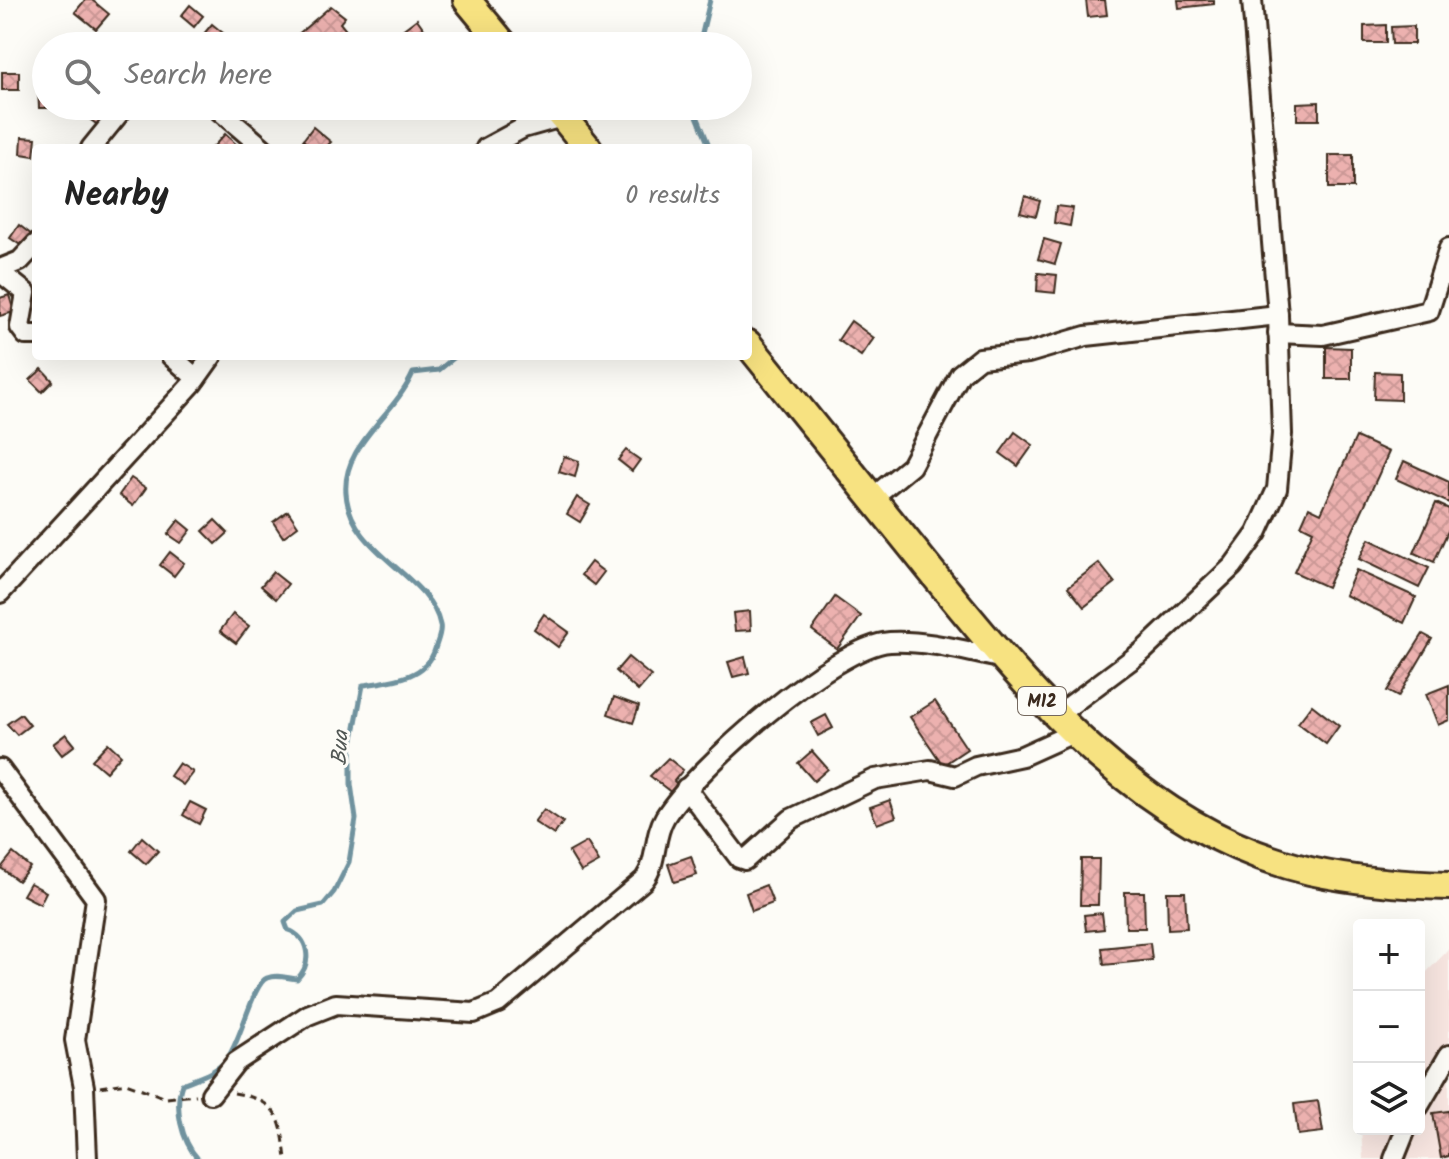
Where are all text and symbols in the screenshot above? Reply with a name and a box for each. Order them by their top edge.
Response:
search box [32,32,752,120]
text: Search here [124,52,272,100]
icon: search [60,54,104,98]
text: Nearby [64,169,169,223]
text: 0 results [625,175,720,217]
road number: M12 [1018,687,1066,715]
water label: Bua [323,728,360,766]
map controls [1353,919,1425,1135]
button: + [1353,919,1425,991]
button: − [1353,991,1425,1063]
button: layers [1353,1063,1425,1135]

